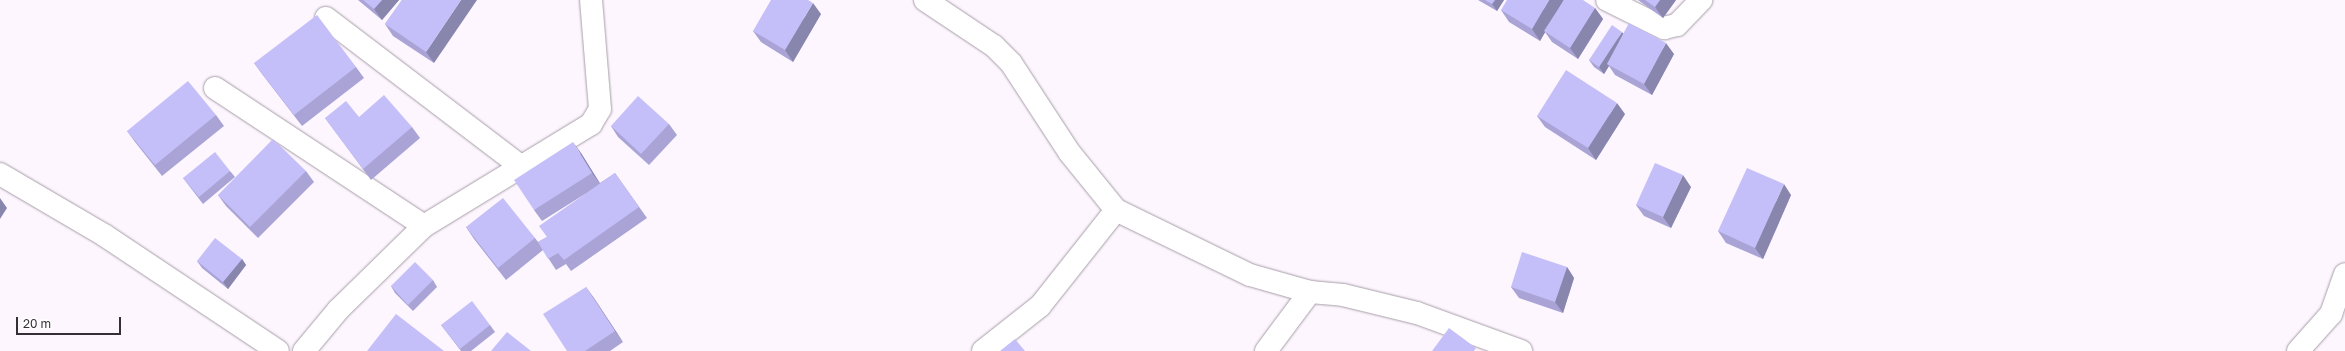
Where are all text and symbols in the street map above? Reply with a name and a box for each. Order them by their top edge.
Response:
scale bar [18,309,123,335]
text: 20 m [23,316,51,331]

